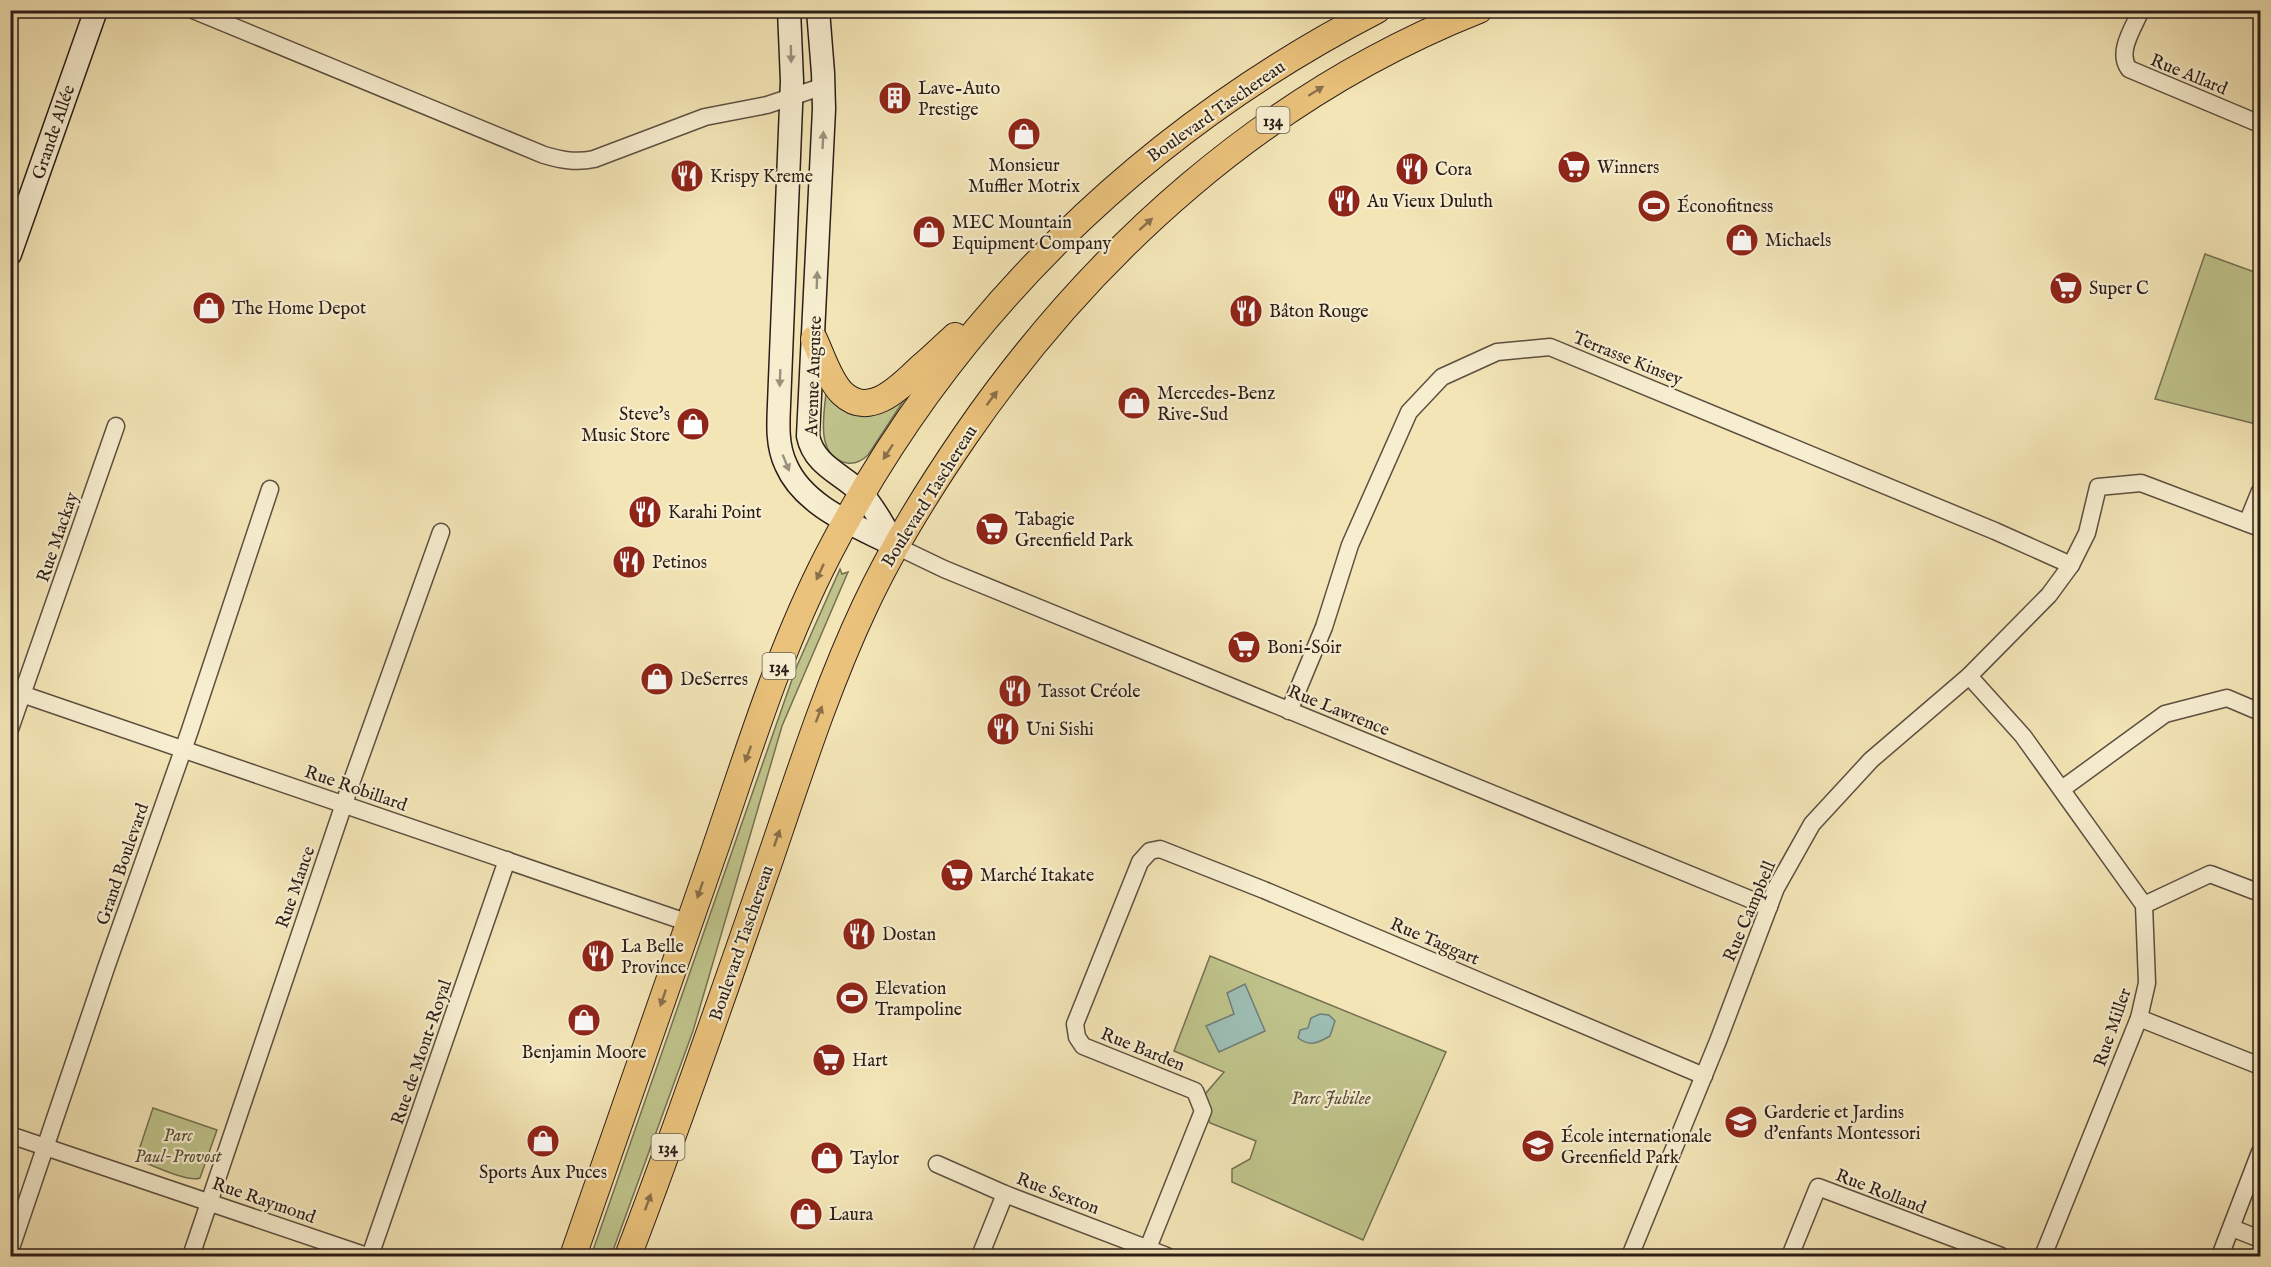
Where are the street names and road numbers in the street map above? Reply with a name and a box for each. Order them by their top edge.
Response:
street label: Rue Allard [2147,50,2231,101]
street label: Boulevard Taschereau [1143,56,1290,168]
street label: Grande Allée [28,82,81,183]
road number: 134 [1256,107,1290,133]
street label: Avenue Auguste [801,316,828,438]
street label: Terrasse Kinsey [1569,327,1686,392]
street label: Boulevard Taschereau [877,422,983,572]
street label: Rue Mackay [32,489,85,586]
road number: 134 [762,653,796,679]
street label: Rue Lawrence [1284,681,1393,742]
street label: Rue Robillard [301,761,410,818]
street label: Grand Boulevard [92,800,155,929]
street label: Rue Mance [272,843,321,932]
street label: Rue Campbell [1719,858,1782,965]
street label: Boulevard Taschereau [705,863,780,1024]
street label: Rue Taggart [1386,913,1483,971]
street label: Rue de Mont-Royal [387,977,458,1128]
street label: Rue Miller [2089,985,2138,1070]
street label: Rue Barden [1097,1023,1188,1078]
road number: 134 [652,1134,684,1160]
street label: Rue Rolland [1832,1165,1929,1220]
street label: Rue Sexton [1013,1168,1102,1221]
street label: Rue Raymond [209,1173,319,1230]

